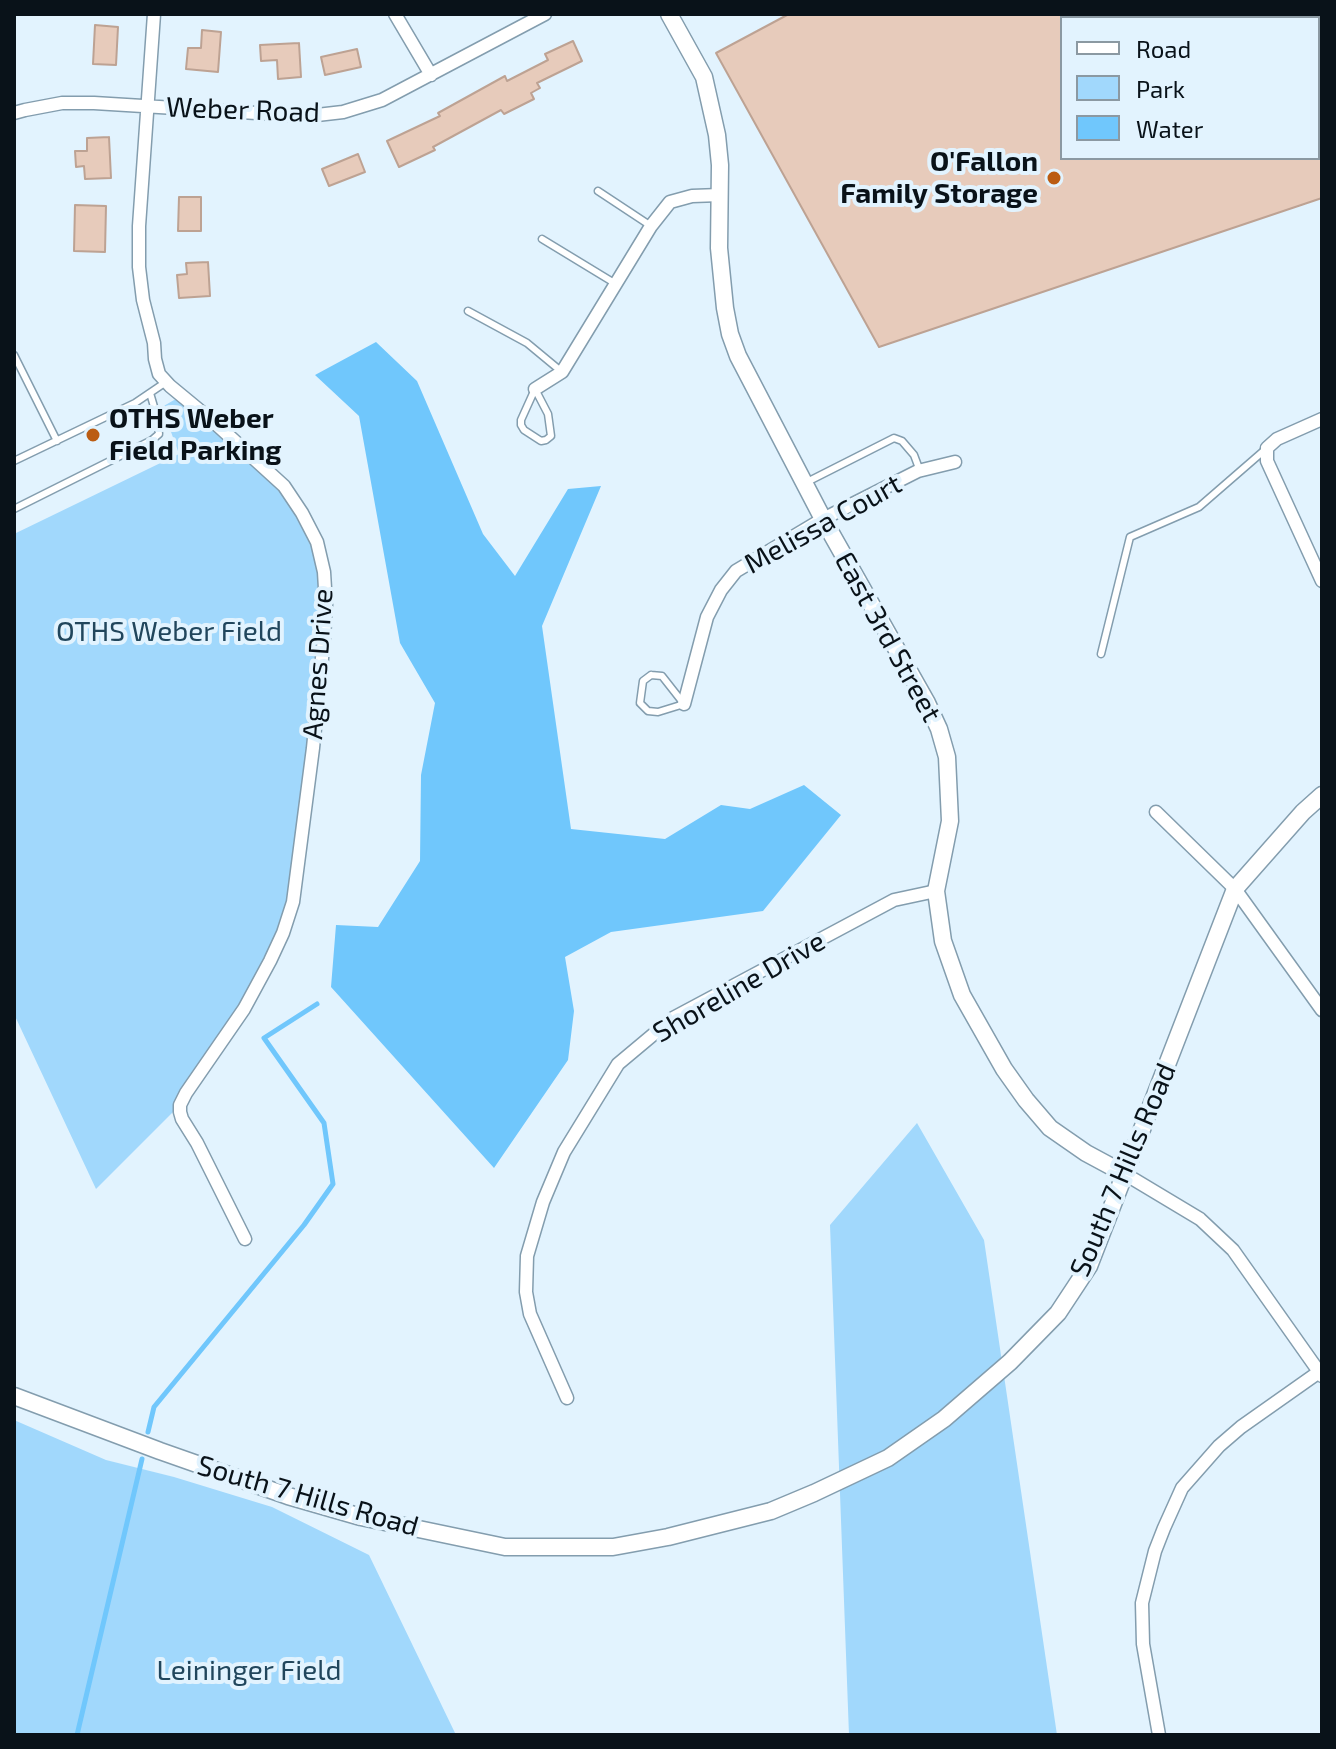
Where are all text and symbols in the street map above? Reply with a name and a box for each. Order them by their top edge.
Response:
legend [1060,16,1320,160]
text: Road [1136,34,1191,63]
text: Park [1136,74,1185,103]
street label: Weber Road [165,91,321,129]
text: Water [1136,114,1203,143]
place label: O'Fallon Family Storage [840,145,1038,211]
marker: O'Fallon Family Storage [1045,169,1063,187]
place label: OTHS Weber Field Parking [109,402,282,468]
marker: OTHS Weber Field Parking [84,426,102,444]
street label: Melissa Court [738,467,908,581]
street label: East 3rd Street [828,546,948,728]
street label: Agnes Drive [296,587,340,741]
park label: OTHS Weber Field [56,615,282,649]
street label: Shoreline Drive [647,924,831,1050]
street label: South 7 Hills Road [1063,1058,1183,1282]
street label: South 7 Hills Road [194,1448,422,1544]
park label: Leininger Field [156,1654,342,1688]

